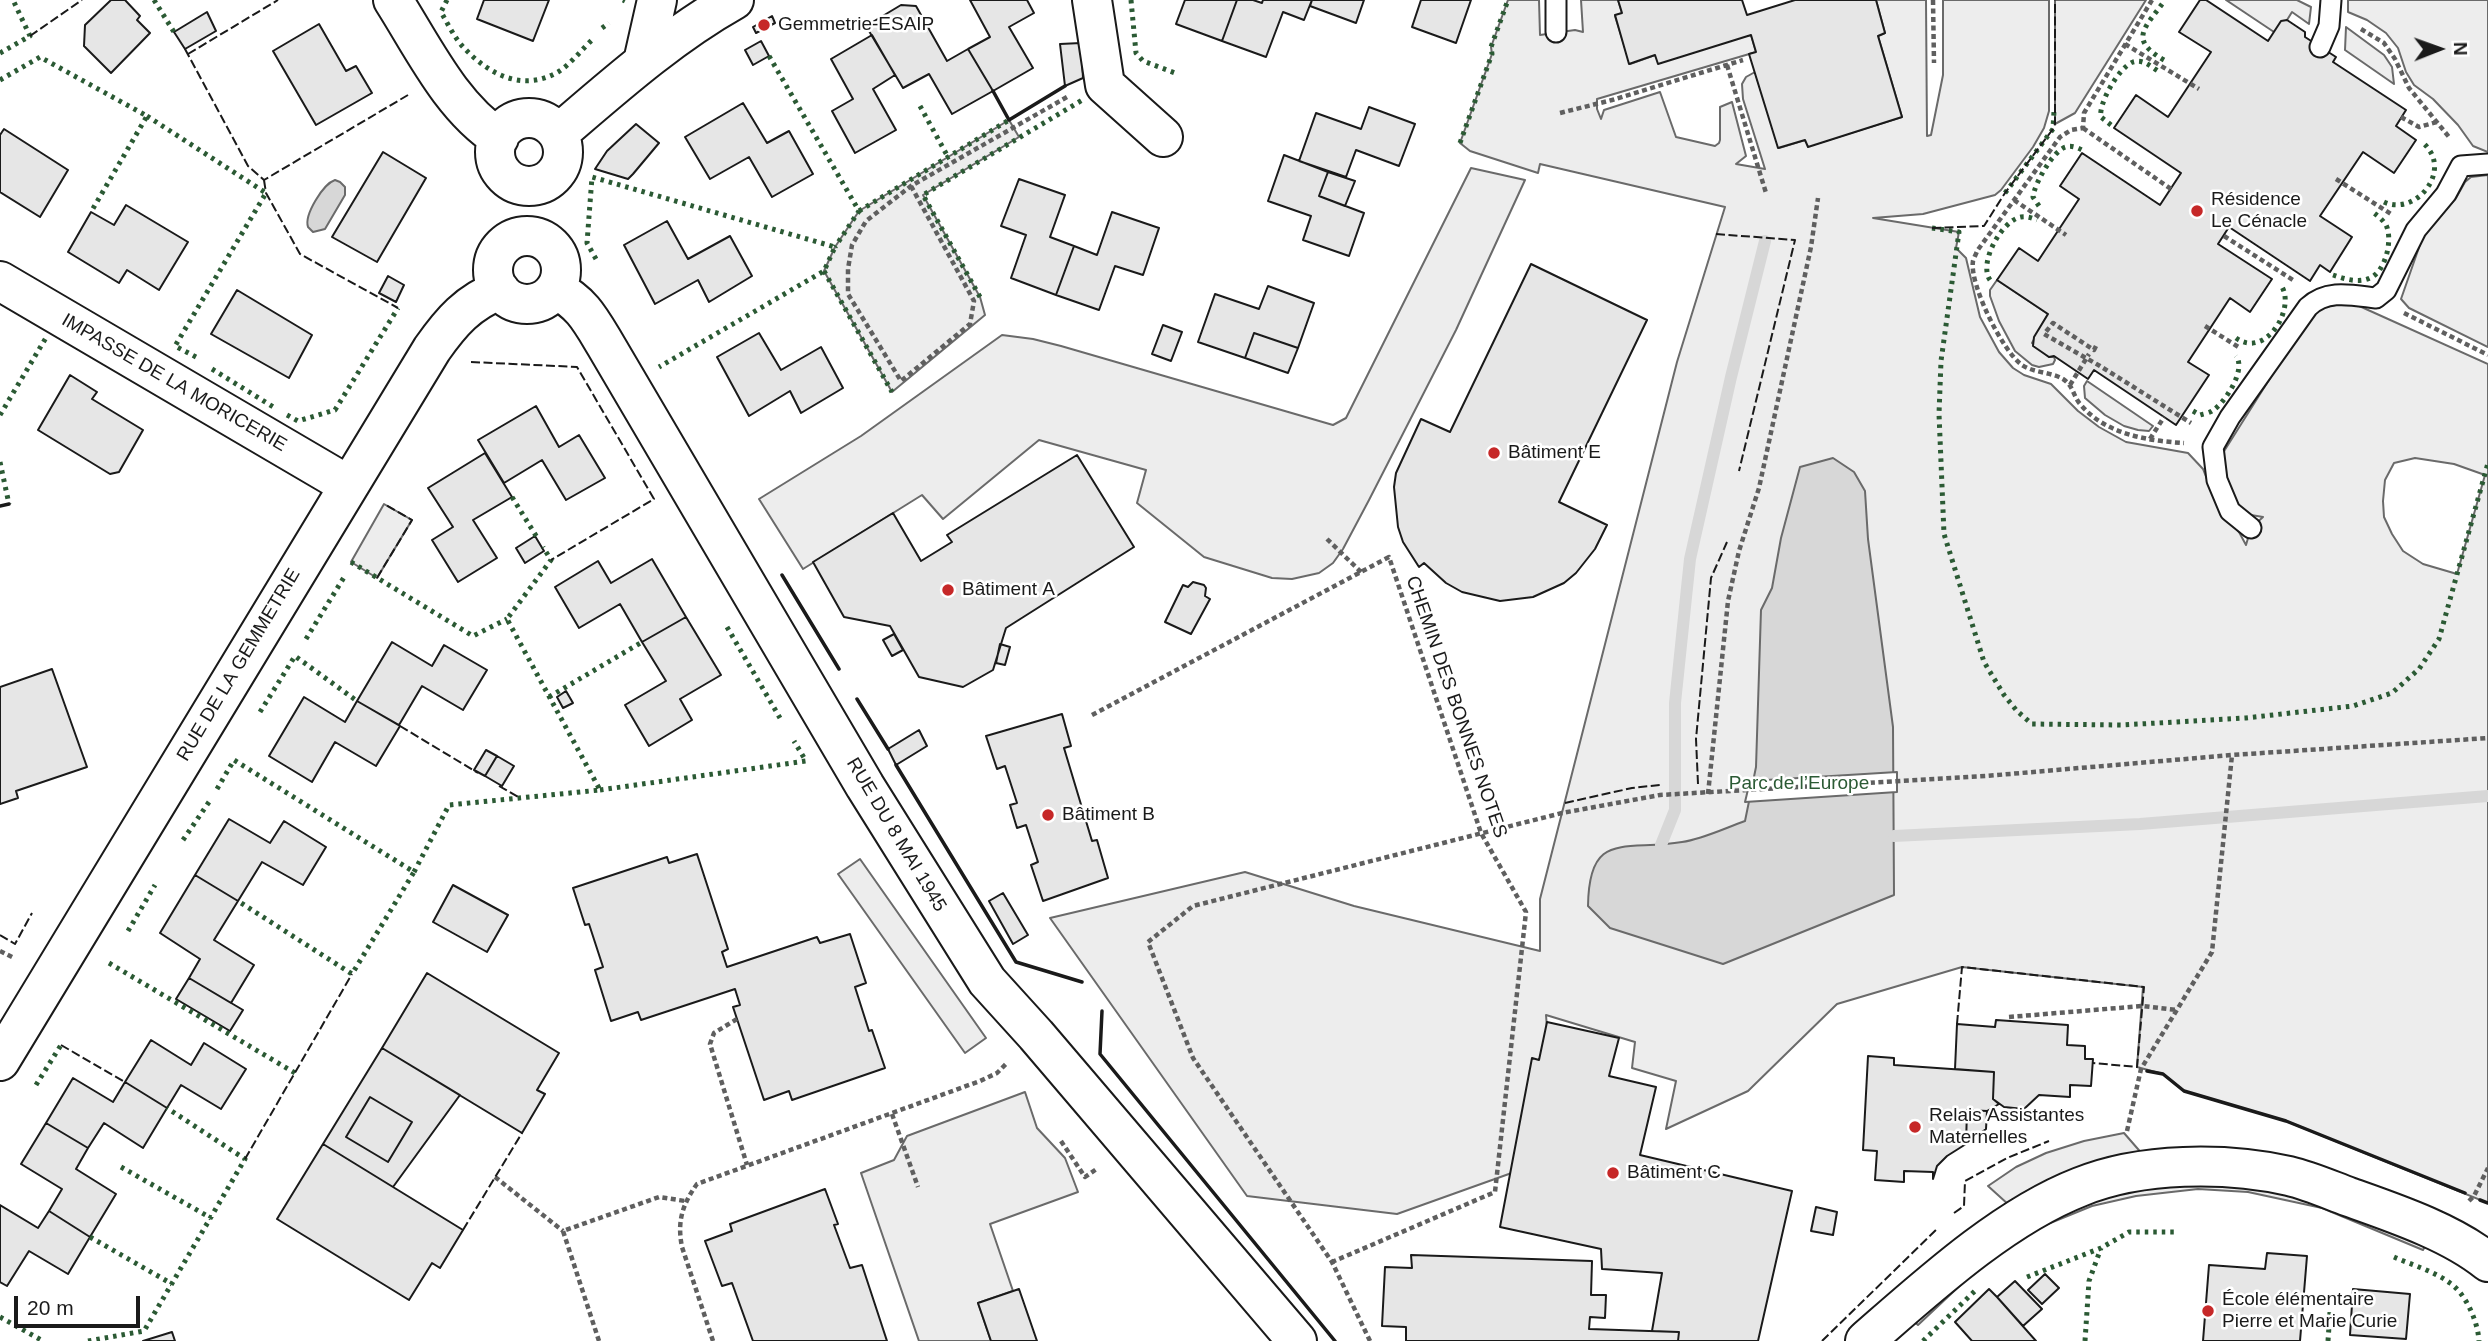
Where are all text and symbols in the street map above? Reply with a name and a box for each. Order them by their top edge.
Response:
place label: Gemmetrie-ESAIP [778,14,934,36]
north arrow [2404,14,2474,84]
marker: Gemmetrie-ESAIP [756,17,772,33]
text: N [2450,42,2471,56]
place label: Résidence Le Cénacle [2211,189,2307,233]
marker: Résidence Le Cénacle [2189,203,2205,219]
street label: IMPASSE DE LA MORICERIE [57,309,291,457]
place label: Bâtiment E [1508,442,1601,464]
marker: Bâtiment E [1486,445,1502,461]
street label: RUE DE LA GEMMETRIE [172,565,306,765]
street label: CHEMIN DES BONNES NOTES [1400,573,1512,841]
place label: Bâtiment A [962,579,1055,601]
marker: Bâtiment A [940,582,956,598]
street label: RUE DU 8 MAI 1945 [841,754,951,916]
park label: Parc de l’Europe [1729,773,1869,795]
place label: Bâtiment B [1062,804,1155,826]
marker: Bâtiment B [1040,807,1056,823]
place label: Relais Assistantes Maternelles [1929,1105,2084,1149]
marker: Relais Assistantes Maternelles [1907,1119,1923,1135]
place label: Bâtiment C [1627,1162,1721,1184]
marker: Bâtiment C [1605,1165,1621,1181]
scale bar [18,1282,144,1326]
place label: École élémentaire Pierre et Marie Curie [2222,1289,2397,1333]
text: 20 m [27,1296,74,1319]
marker: École élémentaire Pierre et Marie Curie [2200,1303,2216,1319]

